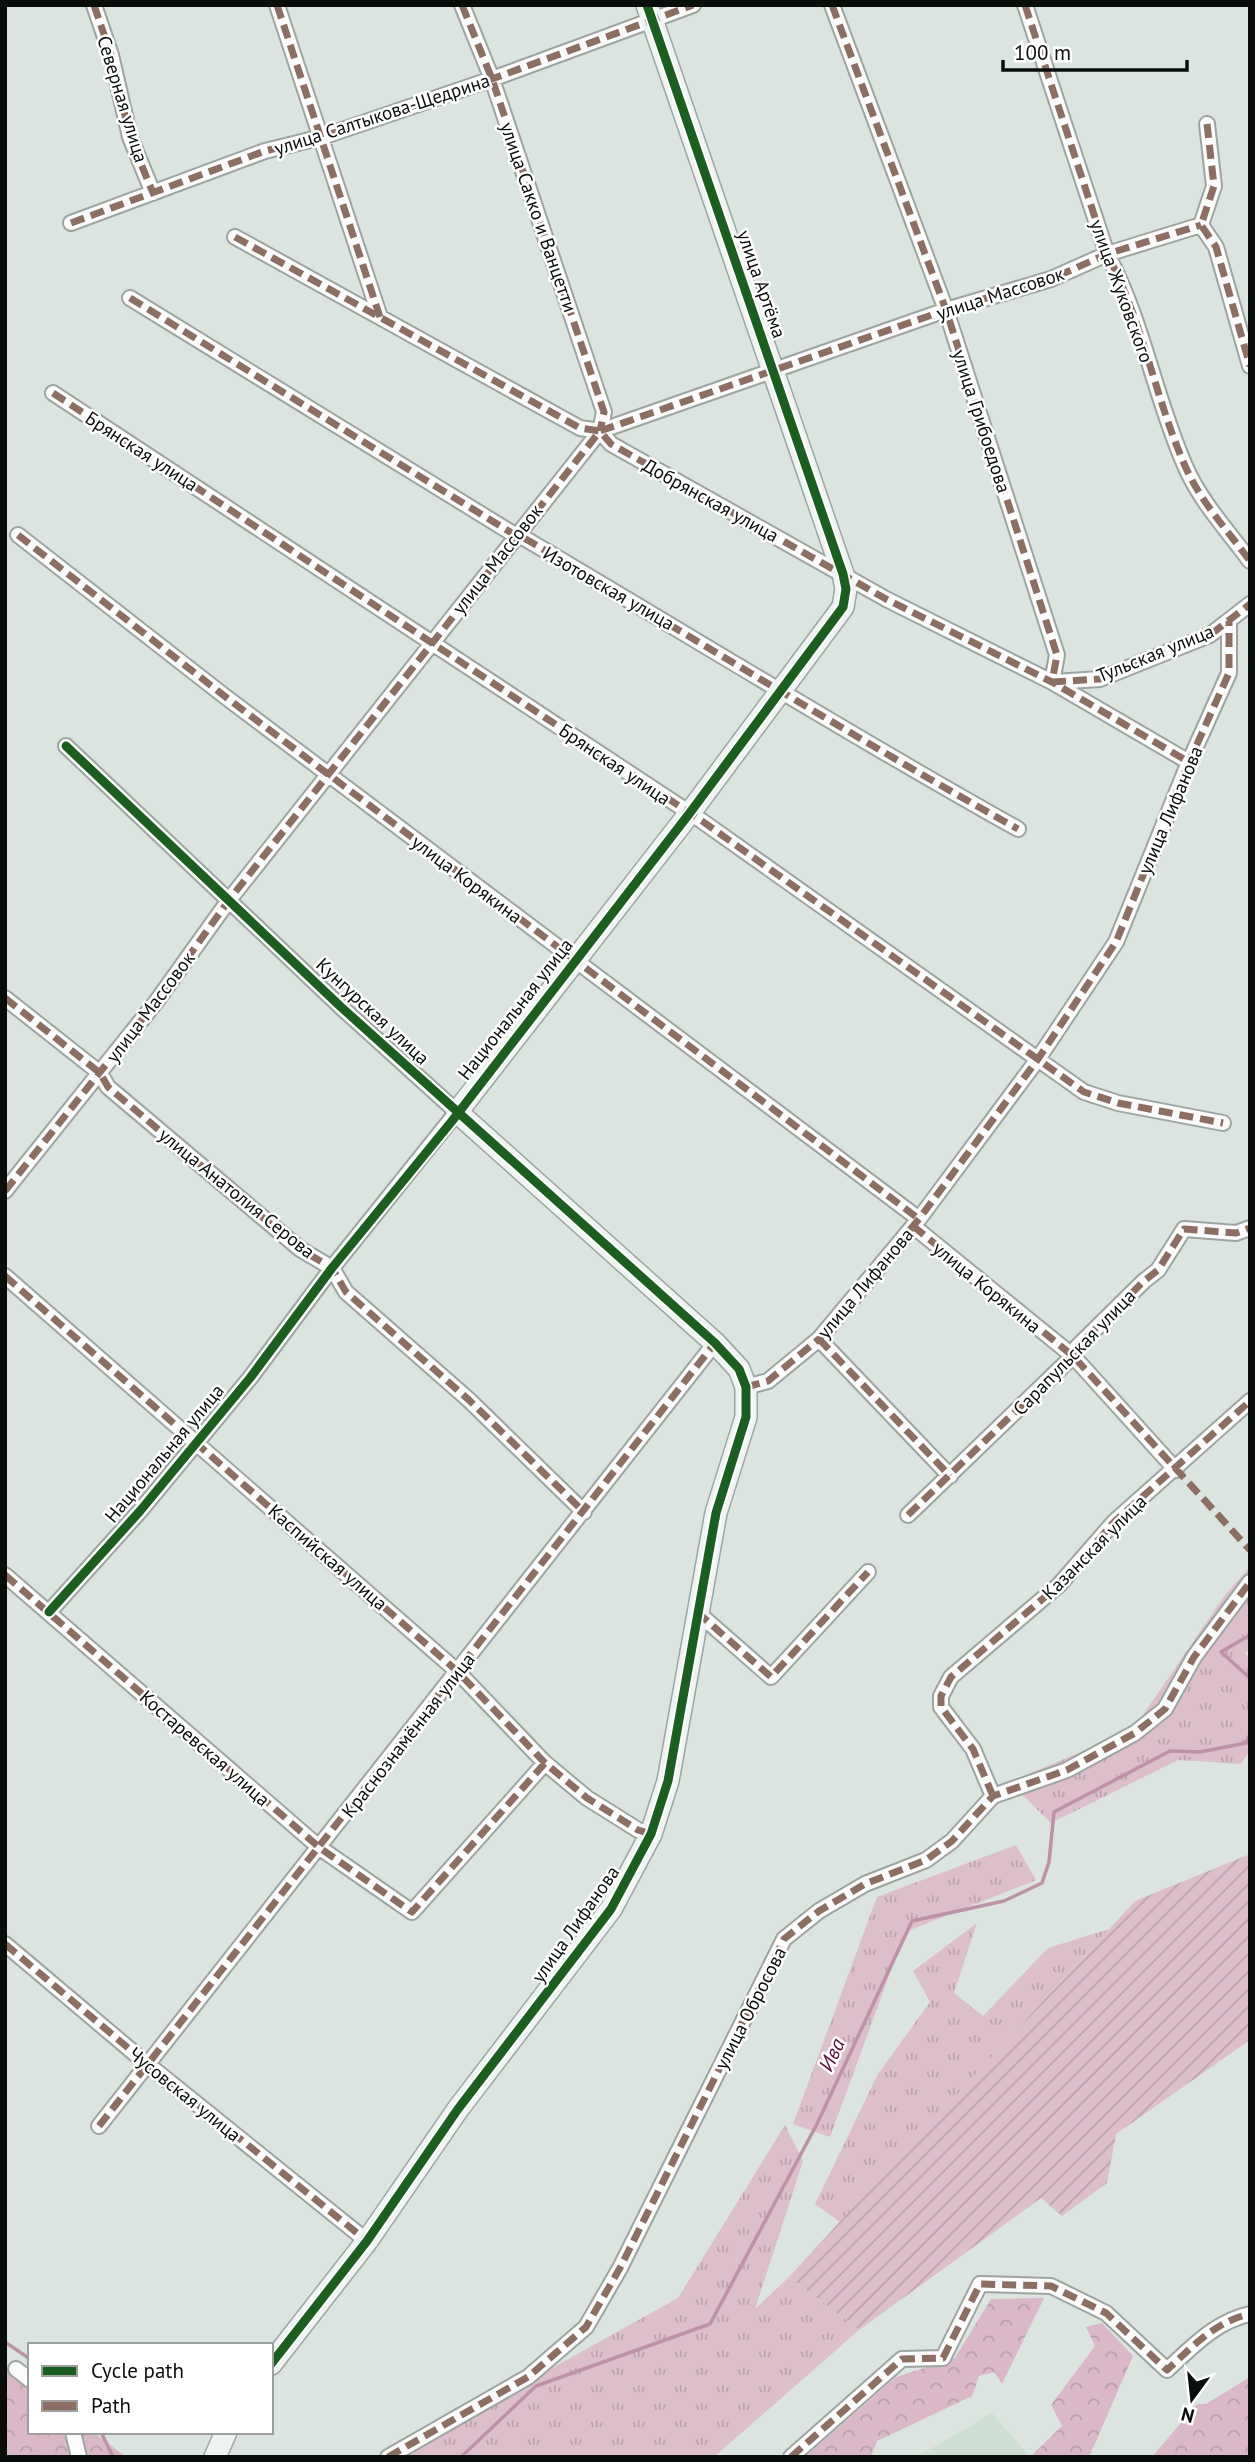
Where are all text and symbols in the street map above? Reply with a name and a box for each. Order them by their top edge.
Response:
scale bar [1003,28,1187,72]
street label: Северная улица [92,33,154,165]
text: 100 m [1014,39,1071,66]
street label: улица Салтыкова-Щедрина [271,68,493,160]
street label: улица Сакко и Ванцетти [495,119,583,315]
street label: улица Жуковского [1085,216,1159,366]
street label: улица Артёма [732,227,792,341]
street label: улица Массовок [933,261,1067,325]
street label: улица Грибоедова [948,346,1016,496]
street label: Брянская улица [81,406,203,496]
street label: Добрянская улица [639,453,783,547]
street label: улица Массовок [447,499,547,619]
street label: Изотовская улица [539,541,679,635]
street label: Тульская улица [1093,619,1217,687]
street label: Брянская улица [555,718,675,810]
street label: улица Лифанова [1132,742,1208,878]
street label: улица Корякина [407,830,527,928]
street label: Национальная улица [452,933,578,1085]
street label: улица Массовок [100,947,200,1067]
street label: Кунгурская улица [311,952,435,1070]
street label: улица Анатолия Серова [154,1123,320,1263]
street label: улица Лифанова [812,1223,918,1343]
street label: улица Корякина [928,1236,1046,1338]
street label: Сарапульская улица [1008,1284,1140,1420]
street label: Национальная улица [99,1379,229,1527]
street label: Казанская улица [1037,1490,1151,1604]
street label: Каспийская улица [264,1499,392,1615]
street label: Краснознамённая улица [336,1648,480,1822]
street label: Костаревская улица [135,1685,275,1811]
street label: улица Лифанова [526,1861,624,1987]
street label: улица Обросова [709,1943,791,2073]
water label: Ива [812,2033,851,2076]
street label: Чусовская улица [124,2041,246,2147]
legend [28,2343,273,2434]
text: Cycle path [91,2357,184,2384]
north arrow [1157,2364,1227,2434]
text: Path [91,2392,131,2419]
text: N [1178,2402,1197,2429]

